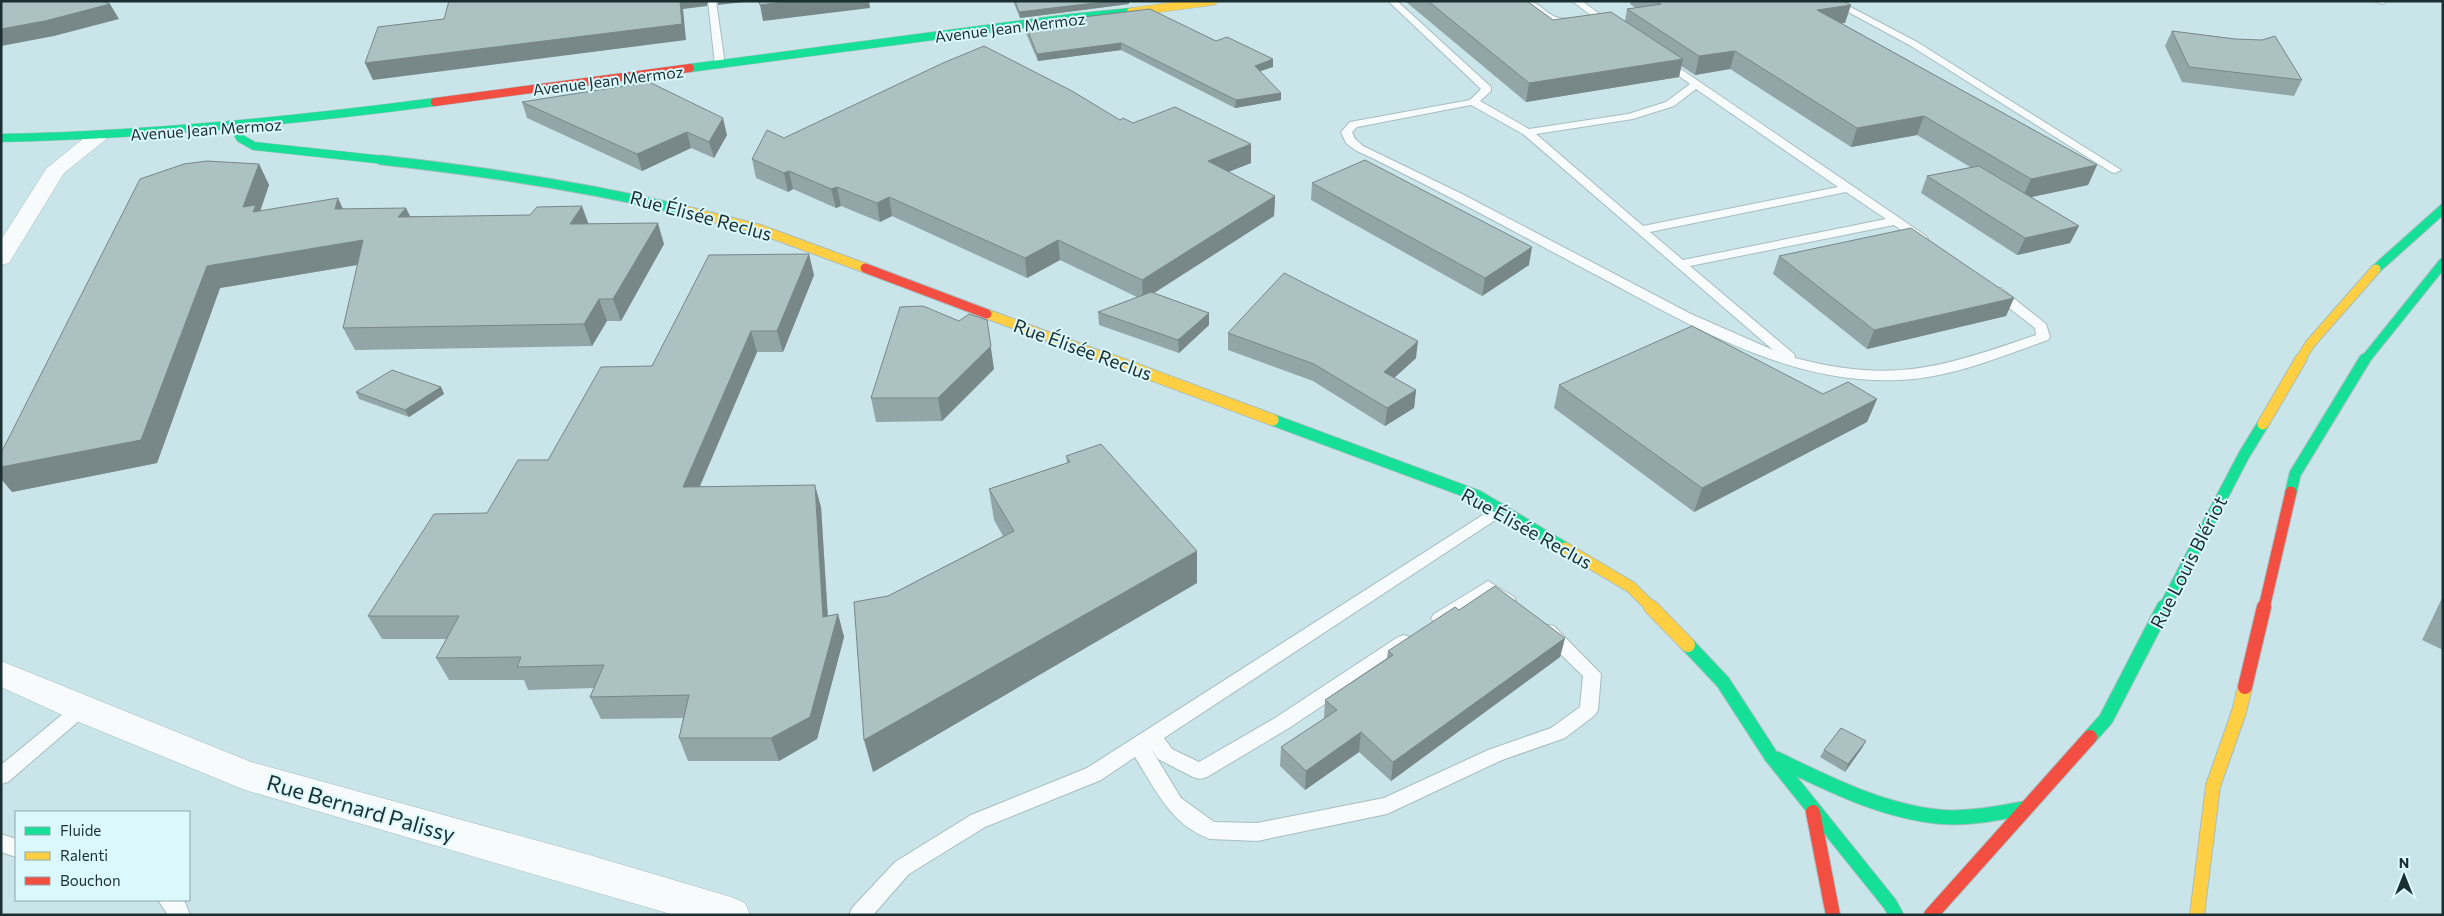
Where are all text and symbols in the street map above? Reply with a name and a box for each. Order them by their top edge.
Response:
street label: Avenue Jean Mermoz [934,8,1086,46]
street label: Avenue Jean Mermoz [532,61,684,99]
street label: Avenue Jean Mermoz [130,114,282,144]
street label: Rue Élisée Reclus [628,185,774,245]
street label: Rue Élisée Reclus [1011,313,1155,385]
street label: Rue Élisée Reclus [1458,483,1596,573]
street label: Rue Louis Blériot [2145,492,2231,632]
street label: Rue Bernard Palissy [264,768,458,848]
legend [15,811,190,901]
text: Fluide [60,821,101,839]
text: Ralenti [60,846,108,864]
north arrow [2379,851,2429,901]
text: N [2399,854,2409,871]
text: Bouchon [60,871,121,889]

